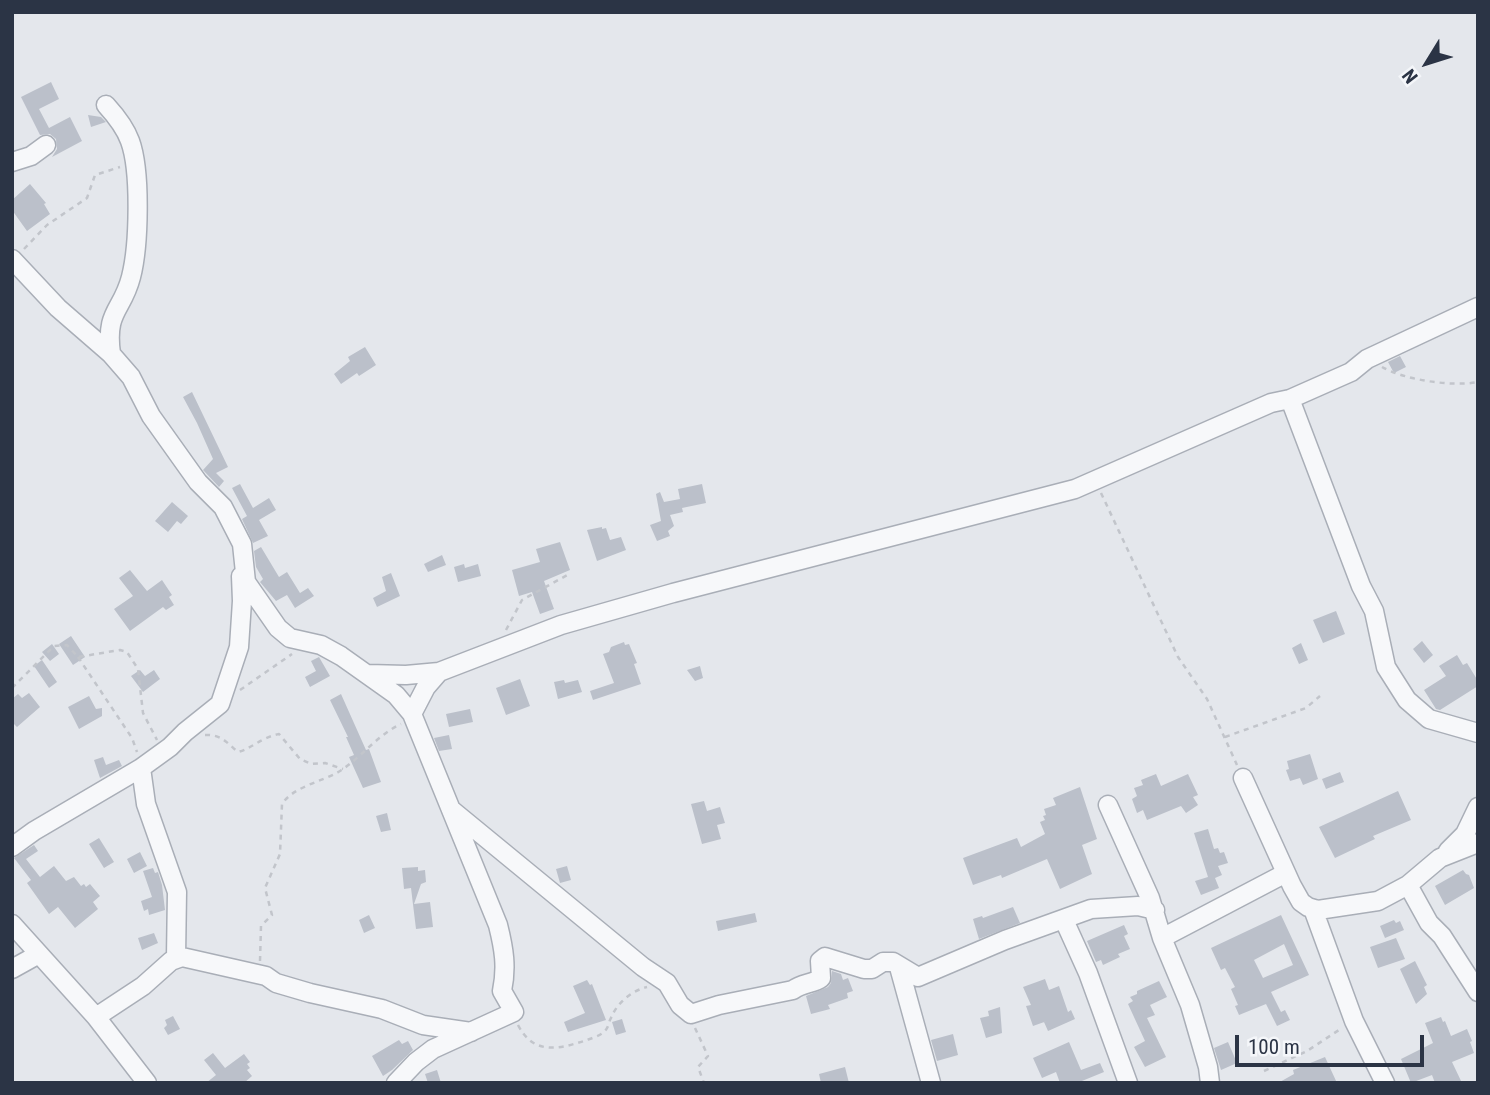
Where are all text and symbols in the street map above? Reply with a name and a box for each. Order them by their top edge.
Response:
north arrow [1392,28,1462,98]
text: N [1397,65,1423,88]
scale bar [1238,1021,1427,1066]
text: 100 m [1248,1035,1300,1059]

